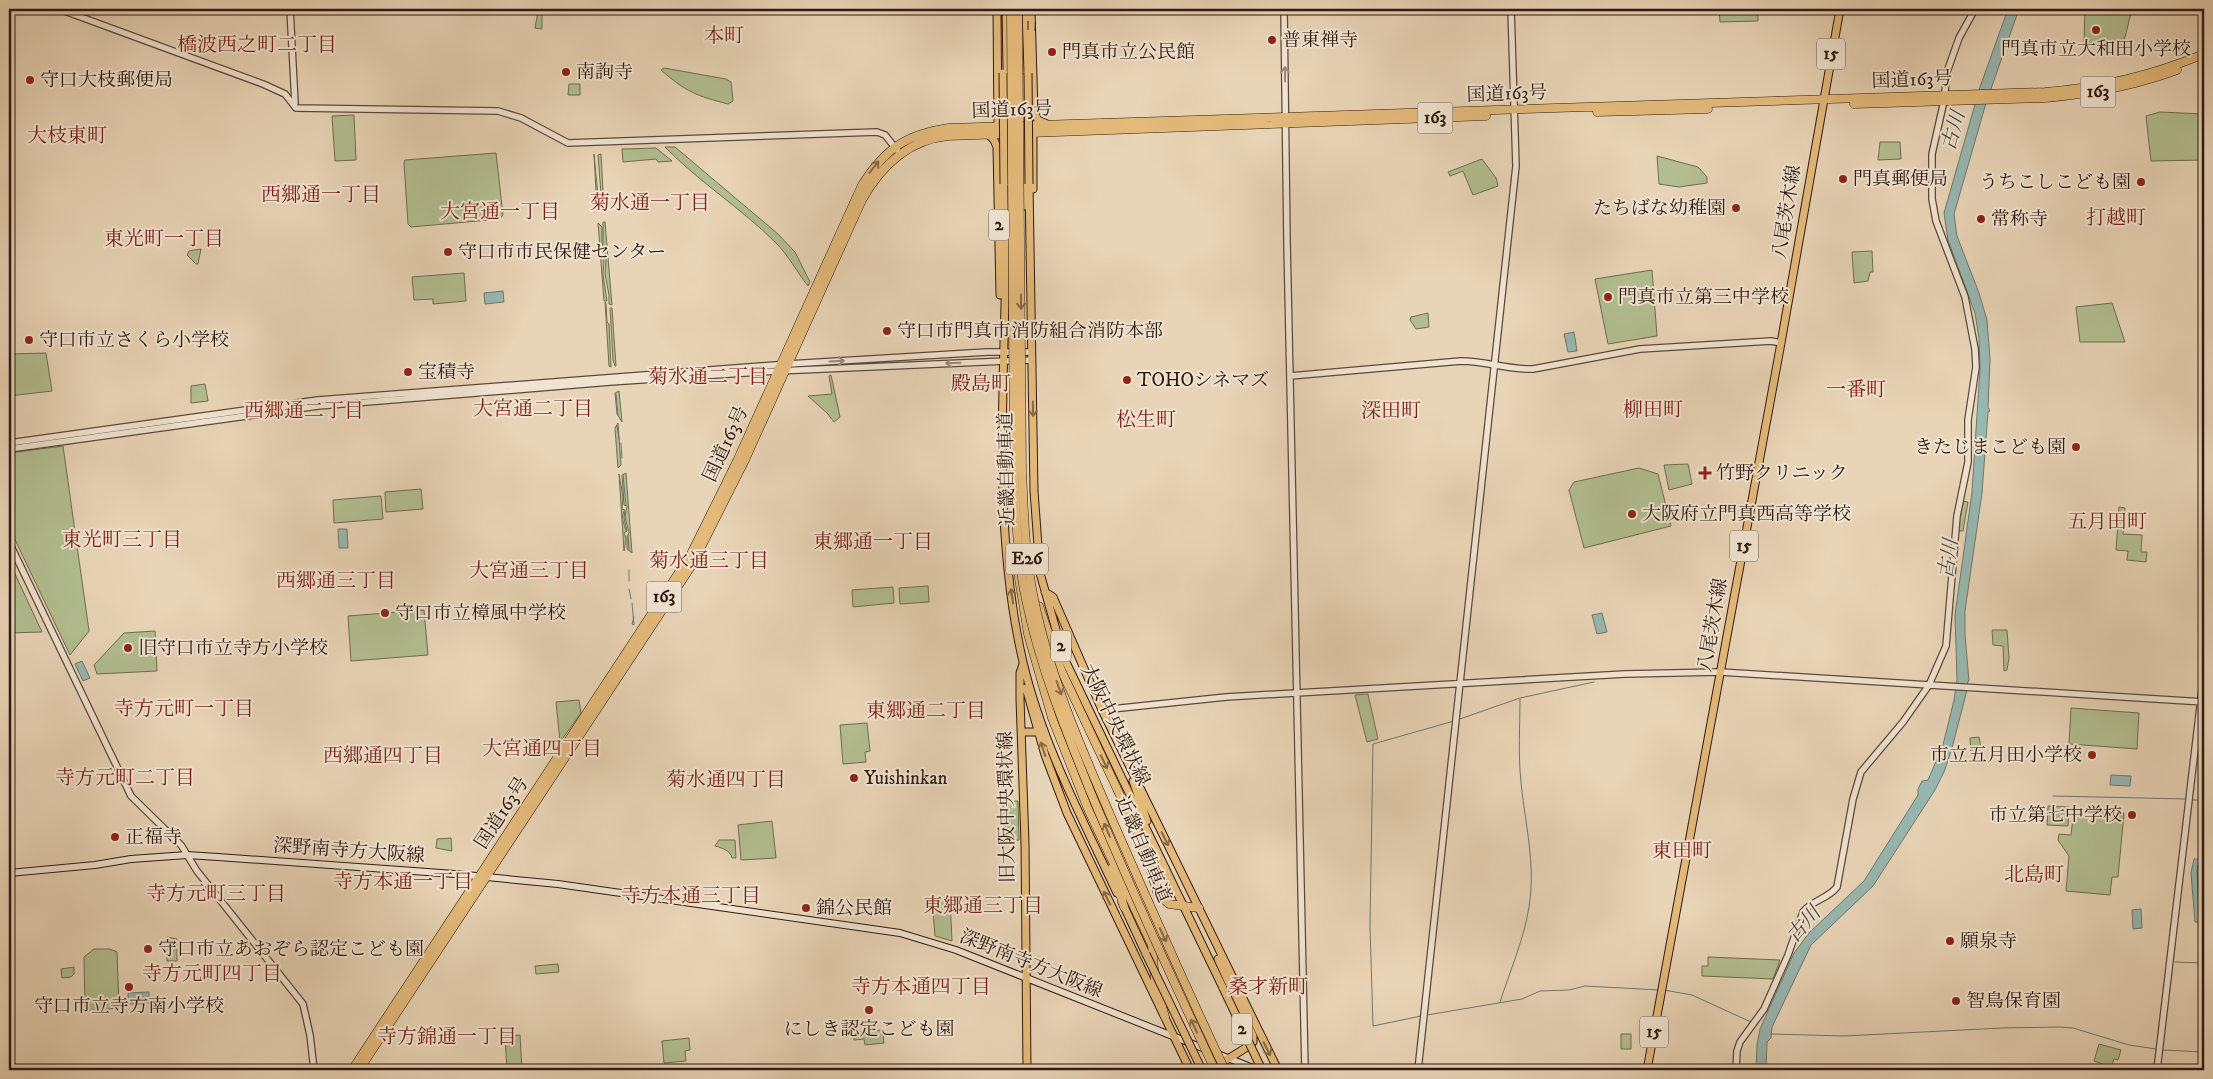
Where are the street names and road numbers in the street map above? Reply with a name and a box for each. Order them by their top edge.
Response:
road number: 15 [1817,39,1845,70]
street label: 国道163号 [1871,67,1953,93]
road number: 163 [2080,76,2116,108]
street label: 国道163号 [1466,81,1548,107]
street label: 国道163号 [971,97,1053,123]
road number: 163 [1418,102,1452,134]
street label: 八尾茨木線 [1768,163,1806,261]
road number: 2 [989,210,1009,240]
street label: 国道163号 [698,402,754,486]
street label: 近畿自動車道 [995,412,1019,526]
road number: 15 [1730,530,1758,562]
road number: E26 [1006,544,1048,574]
street label: 八尾茨木線 [1693,576,1733,674]
road number: 163 [646,582,682,612]
road number: 2 [1051,630,1071,661]
street label: 大阪中央環状線 [1076,660,1154,790]
street label: 旧大阪中央環状線 [994,731,1020,883]
street label: 国道163号 [470,773,534,853]
street label: 近畿自動車道 [1110,792,1176,906]
street label: 深野南寺方大阪線 [272,834,426,868]
street label: 深野南寺方大阪線 [956,925,1106,1003]
road number: 2 [1232,1014,1252,1044]
road number: 15 [1640,1016,1668,1048]

